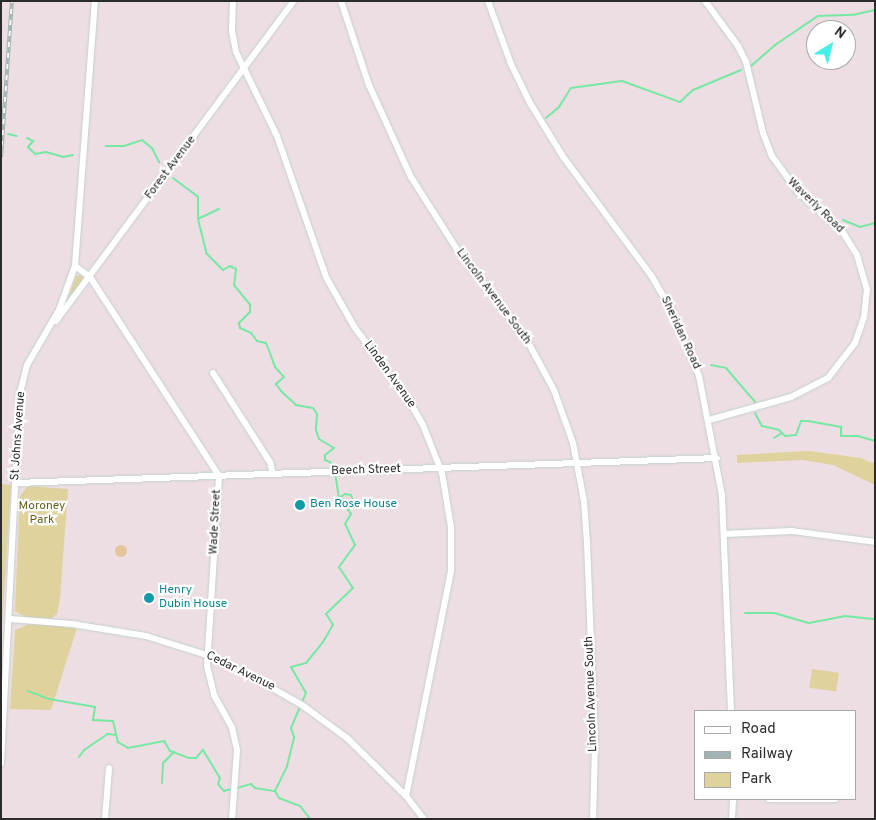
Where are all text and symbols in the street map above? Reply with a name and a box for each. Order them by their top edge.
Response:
north arrow [806,20,856,70]
text: N [830,23,849,43]
street label: Forest Avenue [142,133,200,203]
street label: Waverly Road [784,175,846,237]
street label: Lincoln Avenue South [452,246,534,348]
street label: Sheridan Road [657,294,703,372]
street label: Linden Avenue [360,339,418,411]
street label: St Johns Avenue [9,391,29,481]
street label: Beech Street [331,463,401,479]
street label: Wade Street [207,489,225,555]
place label: Ben Rose House [310,498,397,512]
marker: Ben Rose House [294,499,306,511]
park label: Moroney Park [19,500,65,528]
place label: Henry Dubin House [159,584,227,612]
marker: Henry Dubin House [143,592,155,604]
street label: Lincoln Avenue South [583,635,601,753]
street label: Cedar Avenue [203,649,277,695]
legend [694,710,856,800]
text: Road [741,720,776,739]
text: Railway [741,745,793,764]
text: Park [741,770,772,789]

